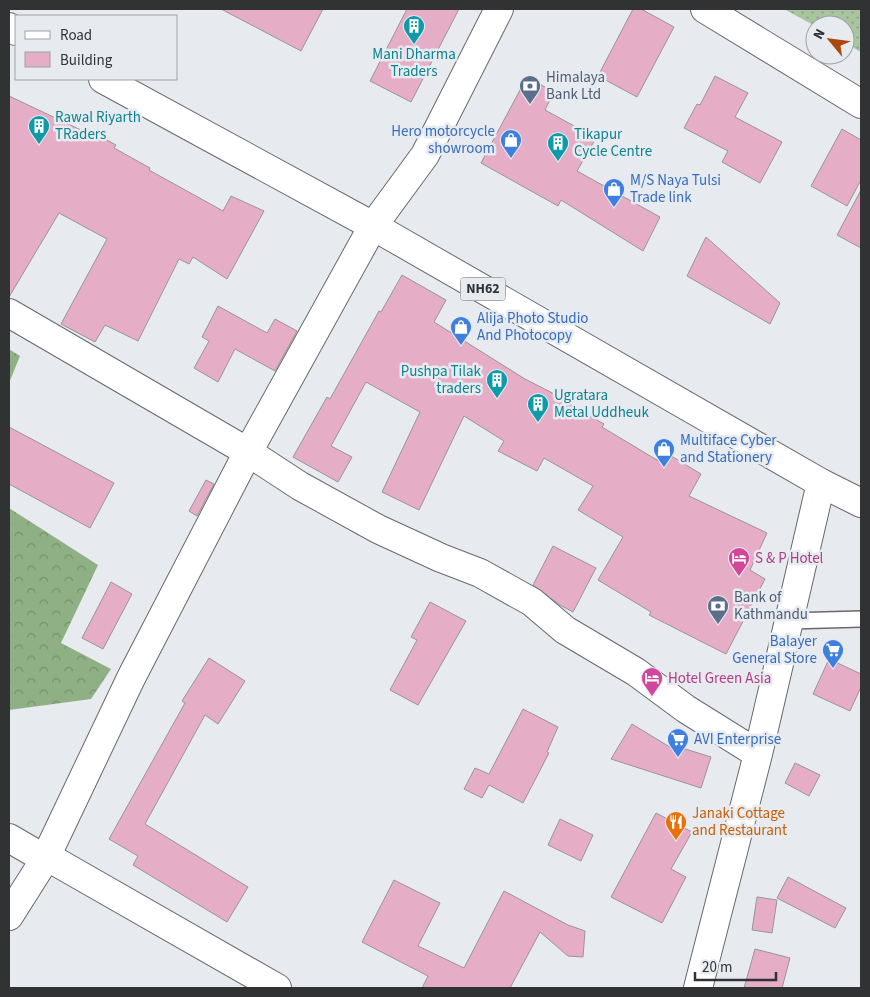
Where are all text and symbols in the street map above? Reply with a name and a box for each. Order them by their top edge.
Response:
building icon: Mani Dharma Traders [402,14,426,45]
legend [15,15,178,80]
north arrow [805,15,855,65]
text: Road [60,25,92,46]
text: N [809,25,831,43]
place label: Mani Dharma Traders [372,44,456,82]
text: Building [60,50,113,71]
place label: Himalaya Bank Ltd [546,67,605,105]
bank icon: Himalaya Bank Ltd [518,74,542,105]
place label: Rawal Riyarth TRaders [55,107,141,145]
building icon: Rawal Riyarth TRaders [27,114,51,145]
place label: Hero motorcycle showroom [391,121,495,159]
place label: Tikapur Cycle Centre [574,124,652,162]
shop icon: Hero motorcycle showroom [499,128,523,159]
building icon: Tikapur Cycle Centre [546,131,570,162]
place label: M/S Naya Tulsi Trade link [630,170,721,208]
shop icon: M/S Naya Tulsi Trade link [602,177,626,208]
road number: NH62 [460,278,506,300]
place label: Alija Photo Studio And Photocopy [477,308,588,346]
shop icon: Alija Photo Studio And Photocopy [449,315,473,346]
place label: Pushpa Tilak traders [401,361,482,399]
building icon: Pushpa Tilak traders [485,368,509,399]
place label: Ugratara Metal Uddheuk [554,385,649,423]
building icon: Ugratara Metal Uddheuk [526,392,550,423]
place label: Multiface Cyber and Stationery [680,430,777,468]
shop icon: Multiface Cyber and Stationery [652,437,676,468]
hotel icon: S & P Hotel [727,546,751,577]
place label: S & P Hotel [755,548,824,569]
place label: Bank of Kathmandu [734,587,808,625]
bank icon: Bank of Kathmandu [706,594,730,625]
place label: Balayer General Store [732,631,818,669]
supermarket icon: Balayer General Store [821,638,845,669]
hotel icon: Hotel Green Asia [640,666,664,697]
place label: Hotel Green Asia [668,668,771,689]
supermarket icon: AVI Enterprise [666,727,690,758]
place label: AVI Enterprise [694,729,781,750]
place label: Janaki Cottage and Restaurant [692,803,787,841]
restaurant icon: Janaki Cottage and Restaurant [664,810,688,841]
scale bar [695,950,776,982]
text: 20 m [702,957,732,978]

